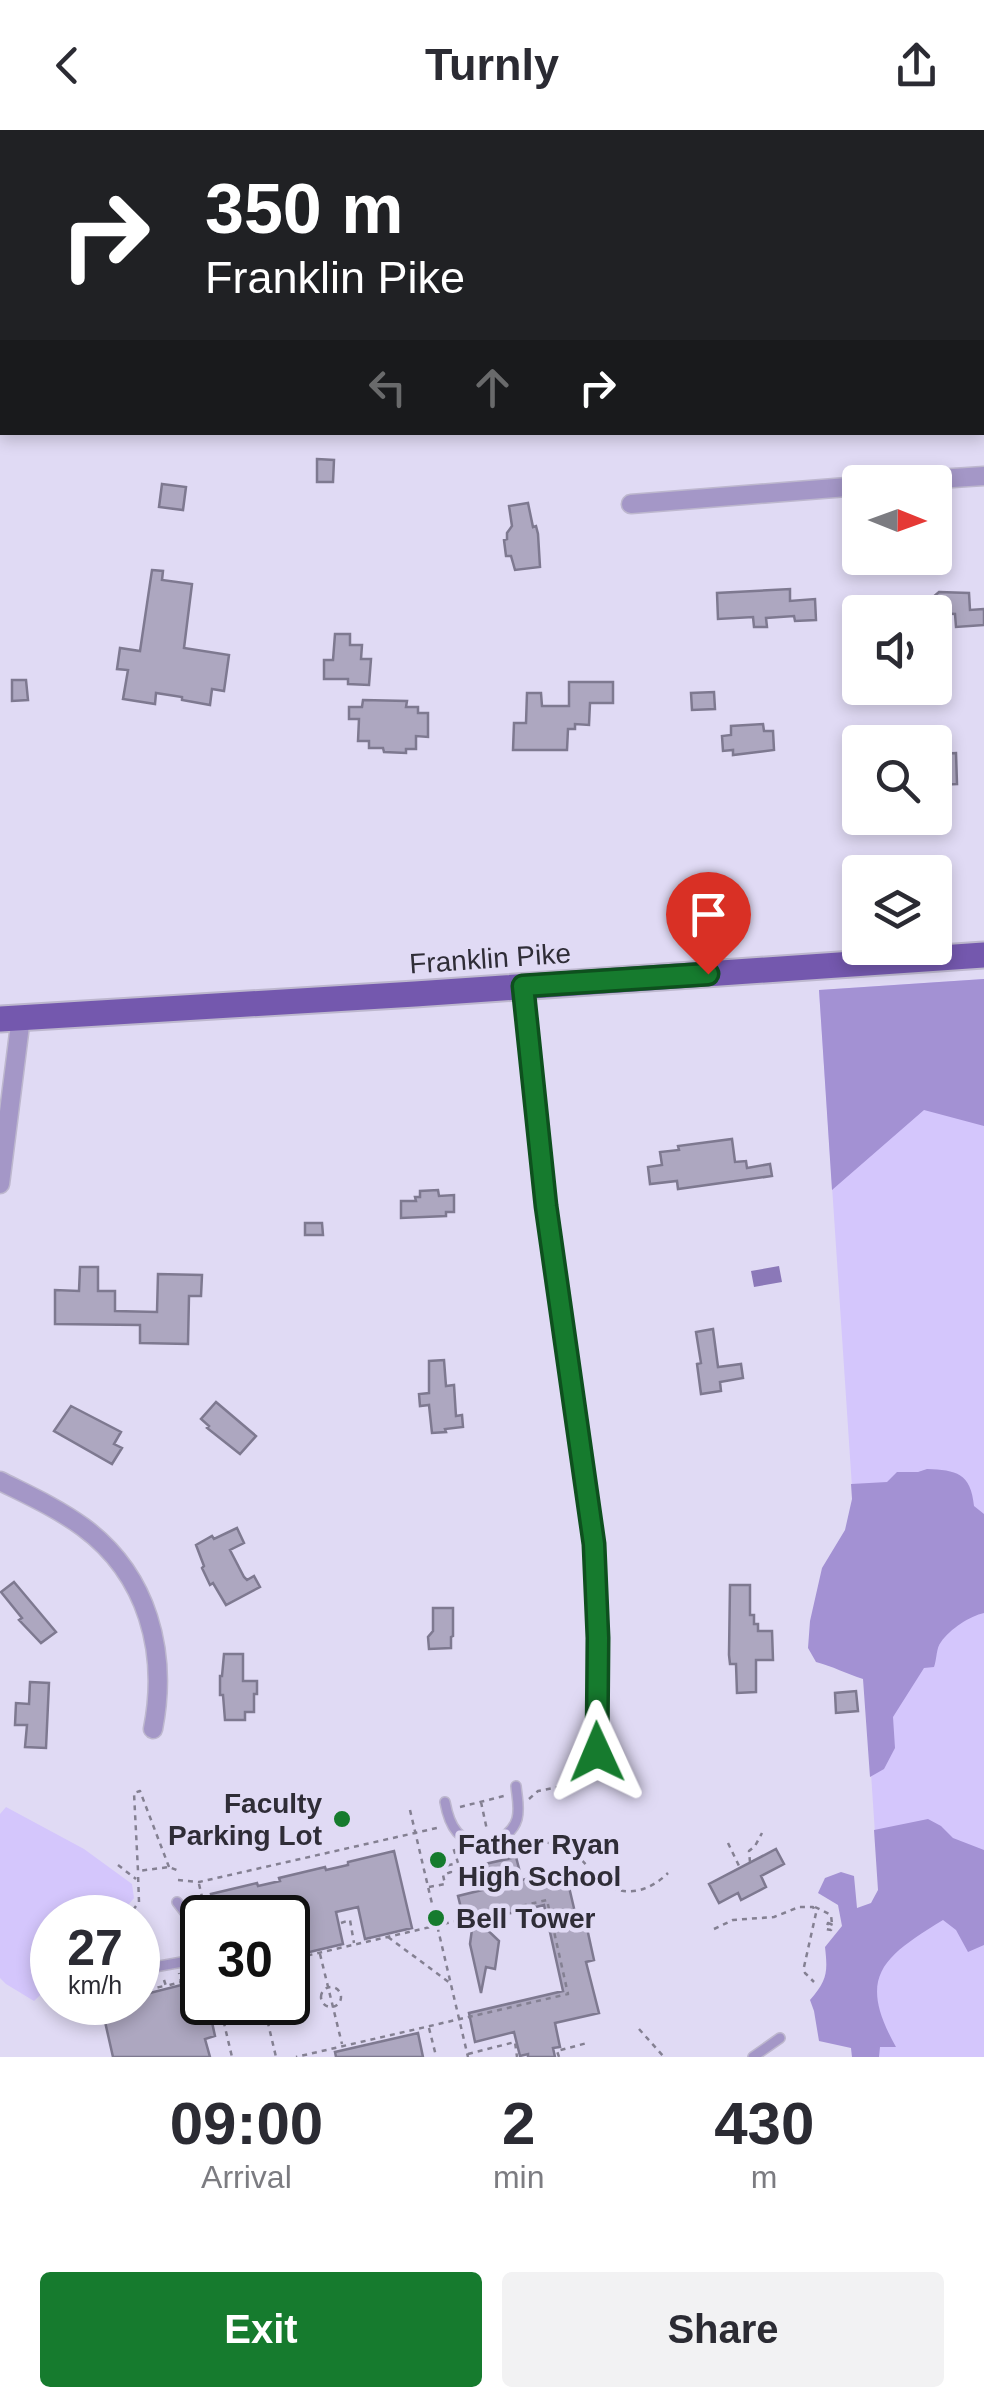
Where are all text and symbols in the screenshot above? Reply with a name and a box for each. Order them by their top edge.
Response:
icon: back [40,38,95,93]
icon: share [889,38,944,93]
text: Turnly [425,39,559,90]
icon: right [40,170,170,300]
text: 350 m [205,170,403,248]
text: Franklin Pike [205,252,465,303]
icon: left [360,360,415,415]
icon: ahead [465,360,520,415]
icon: right [570,360,625,415]
north arrow [842,465,952,575]
map controls [842,465,952,965]
button: sound [842,595,952,705]
button: search [842,725,952,835]
button: layers [842,855,952,965]
pin [666,872,751,975]
icon: arrive [681,887,736,942]
street label: Franklin Pike [408,937,572,980]
position arrow [545,1700,649,1804]
place label: Faculty Parking Lot [168,1788,322,1851]
marker: Faculty Parking Lot [331,1808,353,1830]
place label: Father Ryan High School [458,1829,621,1892]
marker: Father Ryan High School [427,1849,449,1871]
speed limit sign: 30 [180,1895,310,2025]
place label: Bell Tower [456,1903,596,1934]
marker: Bell Tower [425,1907,447,1929]
text: 27 [67,1920,123,1976]
text: km/h [68,1971,122,1999]
text: 09:00 [170,2090,323,2157]
text: 2 [502,2090,535,2157]
text: 430 [714,2090,814,2157]
text: Arrival [201,2159,292,2195]
text: min [493,2159,544,2195]
text: m [751,2159,778,2195]
button: Exit [40,2272,482,2387]
button: Share [502,2272,944,2387]

